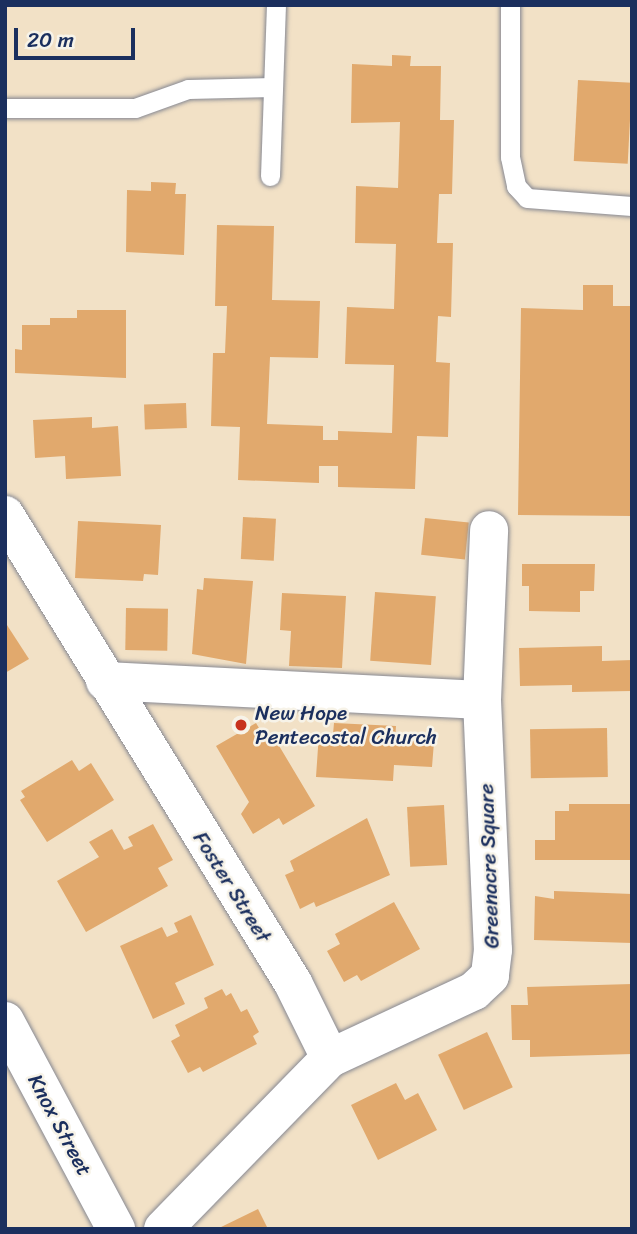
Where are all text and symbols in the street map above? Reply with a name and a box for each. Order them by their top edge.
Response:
scale bar [18,14,138,58]
text: 20 m [27,21,74,59]
place label: New Hope Pentecostal Church [255,700,437,750]
marker: New Hope Pentecostal Church [233,717,249,733]
street label: Greenacre Square [474,783,504,949]
street label: Foster Street [188,827,276,947]
street label: Knox Street [23,1070,97,1180]

